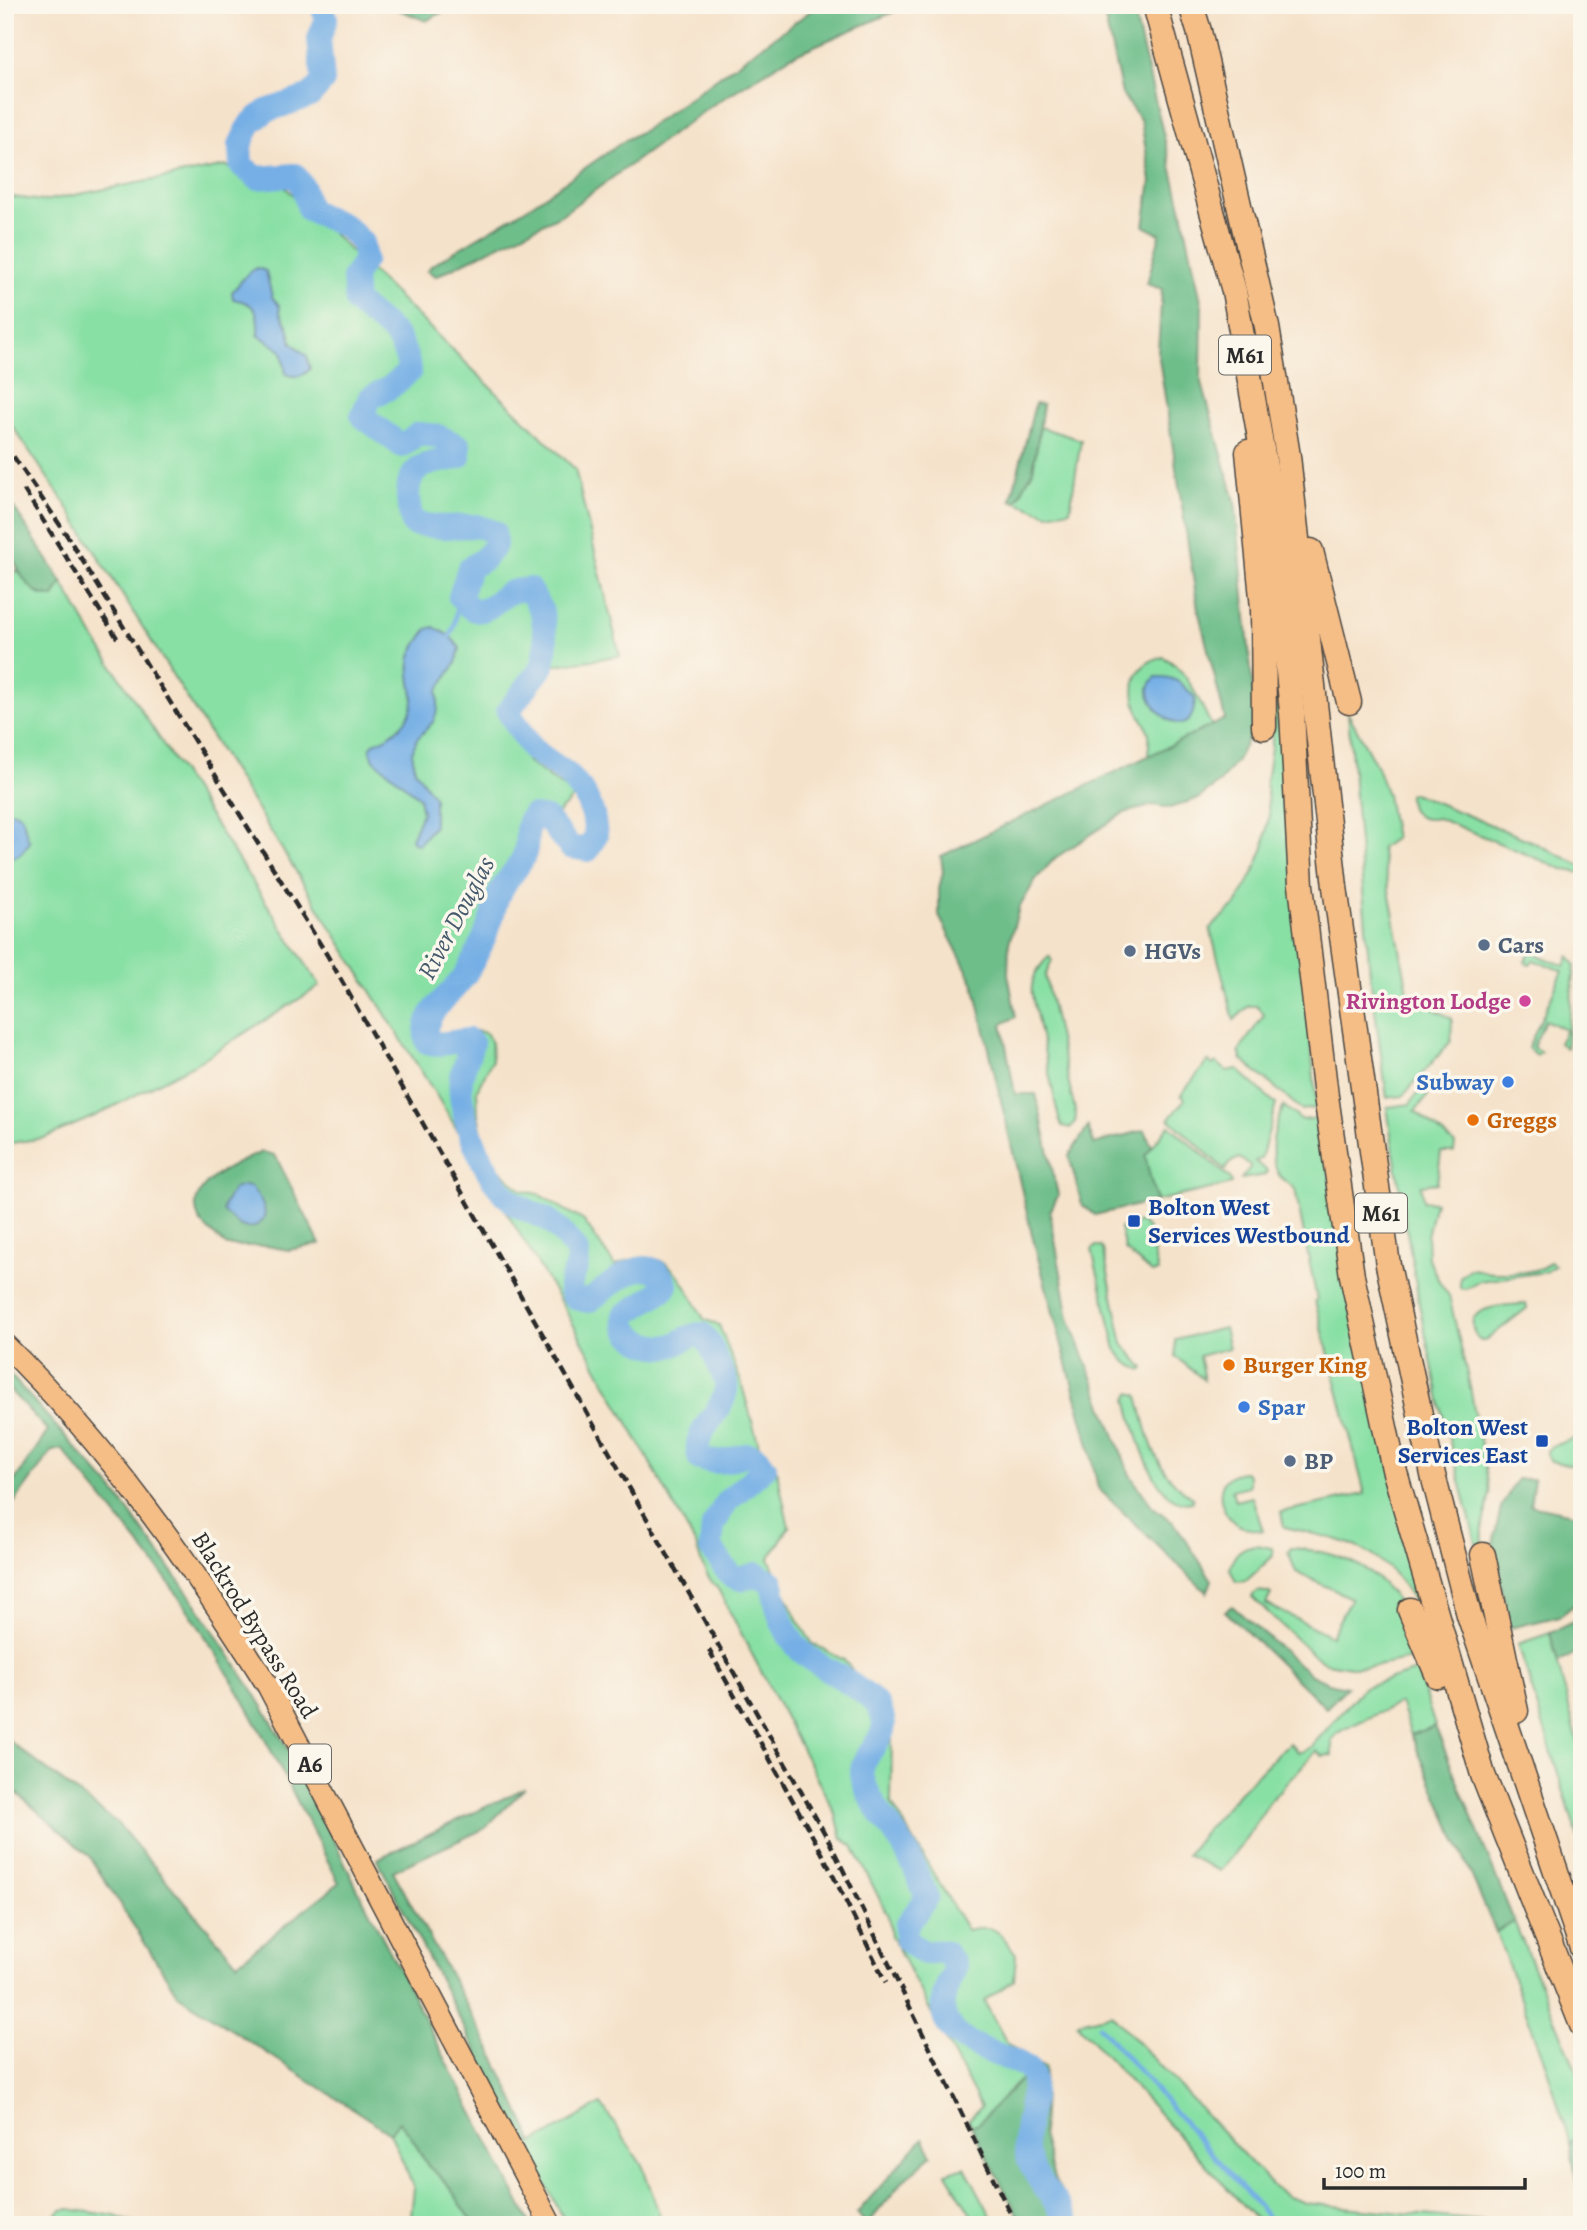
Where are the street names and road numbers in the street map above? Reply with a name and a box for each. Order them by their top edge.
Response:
road number: M61 [1219,336,1271,374]
road number: M61 [1355,1194,1407,1232]
street label: Blackrod Bypass Road [185,1525,326,1725]
road number: A6 [289,1744,331,1784]

